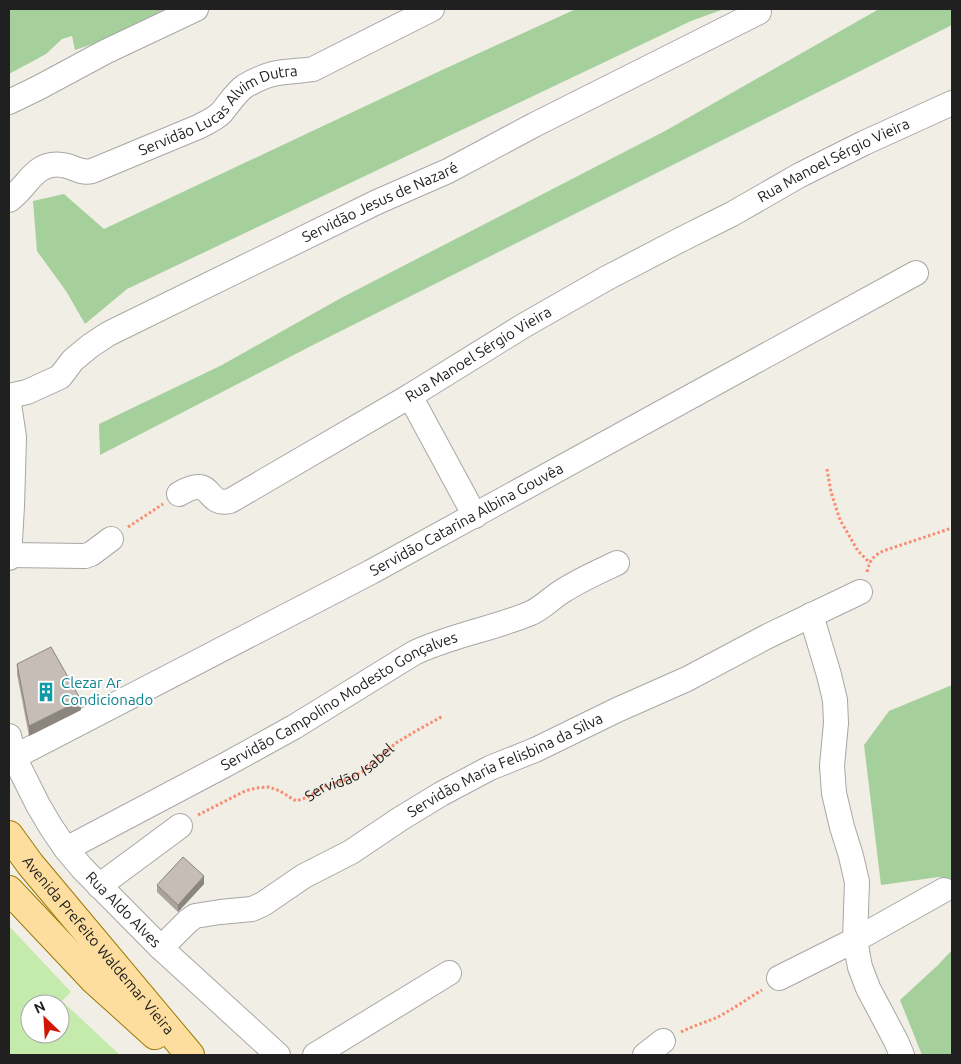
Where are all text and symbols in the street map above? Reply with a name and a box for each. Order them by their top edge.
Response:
street label: Servidão Lucas Alvim Dutra [136,62,298,159]
street label: Rua Manoel Sérgio Vieira [754,114,912,206]
street label: Servidão Jesus de Nazaré [299,158,461,245]
street label: Rua Manoel Sérgio Vieira [402,303,554,405]
street label: Servidão Catarina Albina Gouvêa [367,459,566,579]
street label: Servidão Campolino Modesto Gonçalves [218,628,459,774]
place label: Clezar Ar Condicionado [61,674,153,708]
building icon: Clezar Ar Condicionado [35,681,57,703]
street label: Servidão Maria Felisbina da Silva [404,709,605,821]
street label: Servidão Isabel [301,740,397,805]
street label: Avenida Prefeito Waldemar Vieira [19,853,178,1038]
street label: Rua Aldo Alves [83,868,165,951]
north arrow [20,994,70,1044]
text: N [31,998,48,1017]

